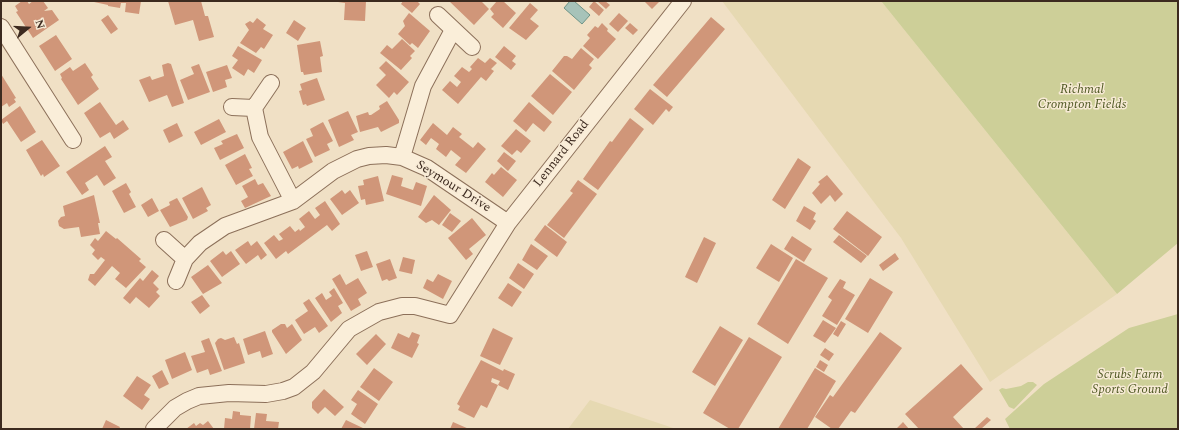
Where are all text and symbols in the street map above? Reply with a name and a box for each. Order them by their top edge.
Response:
north arrow [8,8,48,48]
text: N [30,17,49,31]
park label: Richmal Crompton Fields [1038,82,1126,113]
street label: Lennard Road [531,117,593,191]
street label: Seymour Drive [413,158,493,216]
park label: Scrubs Farm Sports Ground [1092,367,1168,398]

